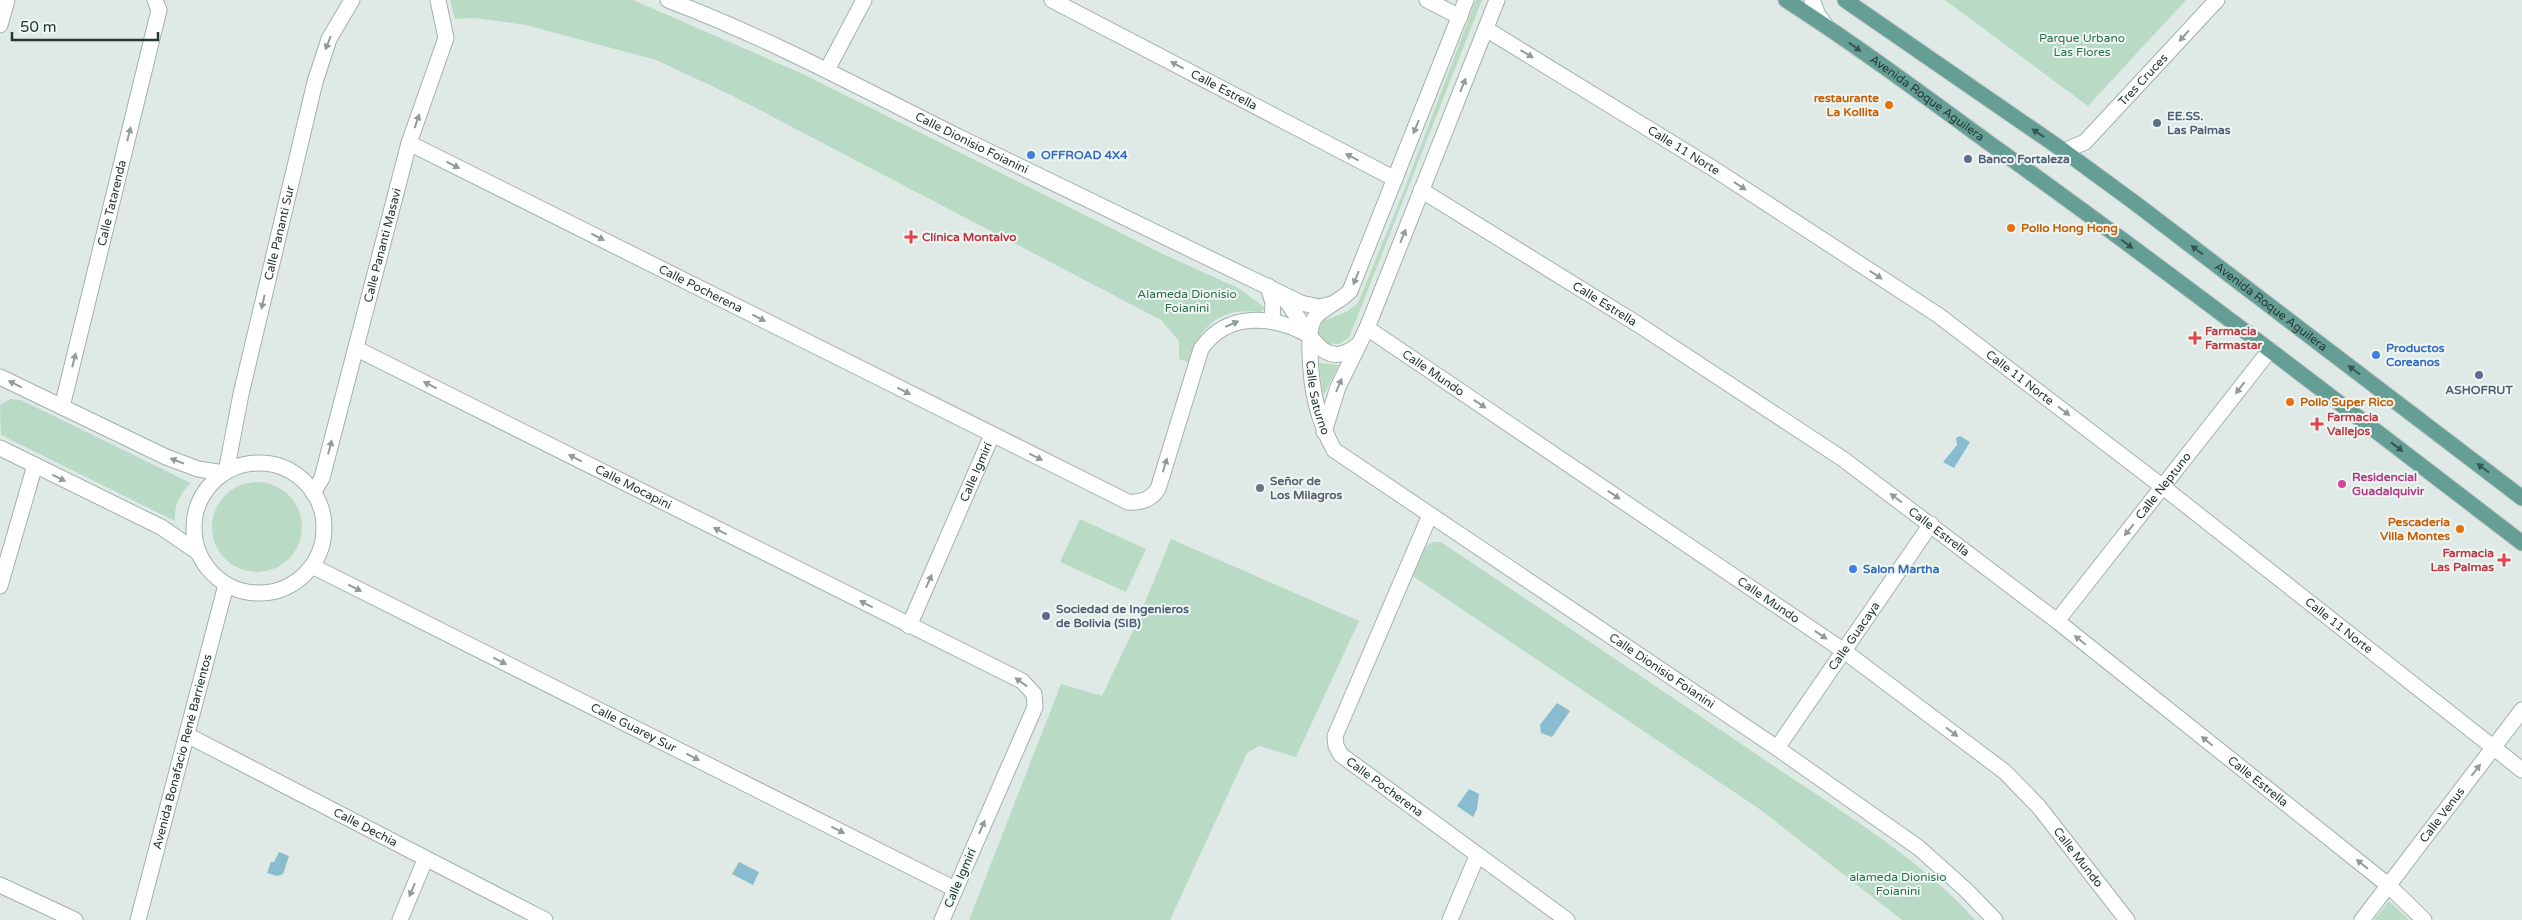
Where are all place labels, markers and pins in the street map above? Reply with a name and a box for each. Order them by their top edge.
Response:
place label: restaurante La Kollita [1814,91,1879,119]
marker: restaurante La Kollita [1883,99,1895,111]
place label: EE.SS. Las Palmas [2167,109,2231,137]
marker: EE.SS. Las Palmas [2151,117,2163,129]
place label: OFFROAD 4X4 [1041,148,1128,162]
marker: OFFROAD 4X4 [1025,149,1037,161]
place label: Banco Fortaleza [1978,152,2070,166]
marker: Banco Fortaleza [1962,153,1974,165]
place label: Pollo Hong Hong [2021,221,2118,236]
marker: Pollo Hong Hong [2005,222,2017,234]
marker: Clínica Montalvo [904,230,918,244]
place label: Clínica Montalvo [922,230,1017,244]
place label: Farmacia Farmastar [2205,324,2263,352]
marker: Farmacia Farmastar [2189,332,2201,344]
place label: Productos Coreanos [2386,341,2445,369]
marker: Productos Coreanos [2370,349,2382,361]
marker: ASHOFRUT [2473,369,2485,381]
place label: ASHOFRUT [2445,383,2513,397]
place label: Pollo Super Rico [2300,395,2393,410]
marker: Pollo Super Rico [2284,396,2296,408]
place label: Farmacia Vallejos [2327,410,2379,439]
marker: Farmacia Vallejos [2311,418,2323,430]
place label: Residencial Guadalquivir [2352,470,2425,499]
place label: Señor de Los Milagros [1270,474,1343,503]
marker: Residencial Guadalquivir [2336,478,2348,490]
marker: Señor de Los Milagros [1254,482,1266,494]
place label: Pescadería Villa Montes [2380,515,2450,543]
marker: Pescadería Villa Montes [2454,523,2466,535]
place label: Farmacia Las Palmas [2430,546,2494,574]
marker: Farmacia Las Palmas [2498,554,2510,566]
place label: Salon Martha [1863,562,1940,576]
marker: Salon Martha [1847,563,1859,575]
place label: Sociedad de Ingenieros de Bolivia (SIB) [1056,602,1189,630]
marker: Sociedad de Ingenieros de Bolivia (SIB) [1040,610,1052,622]

